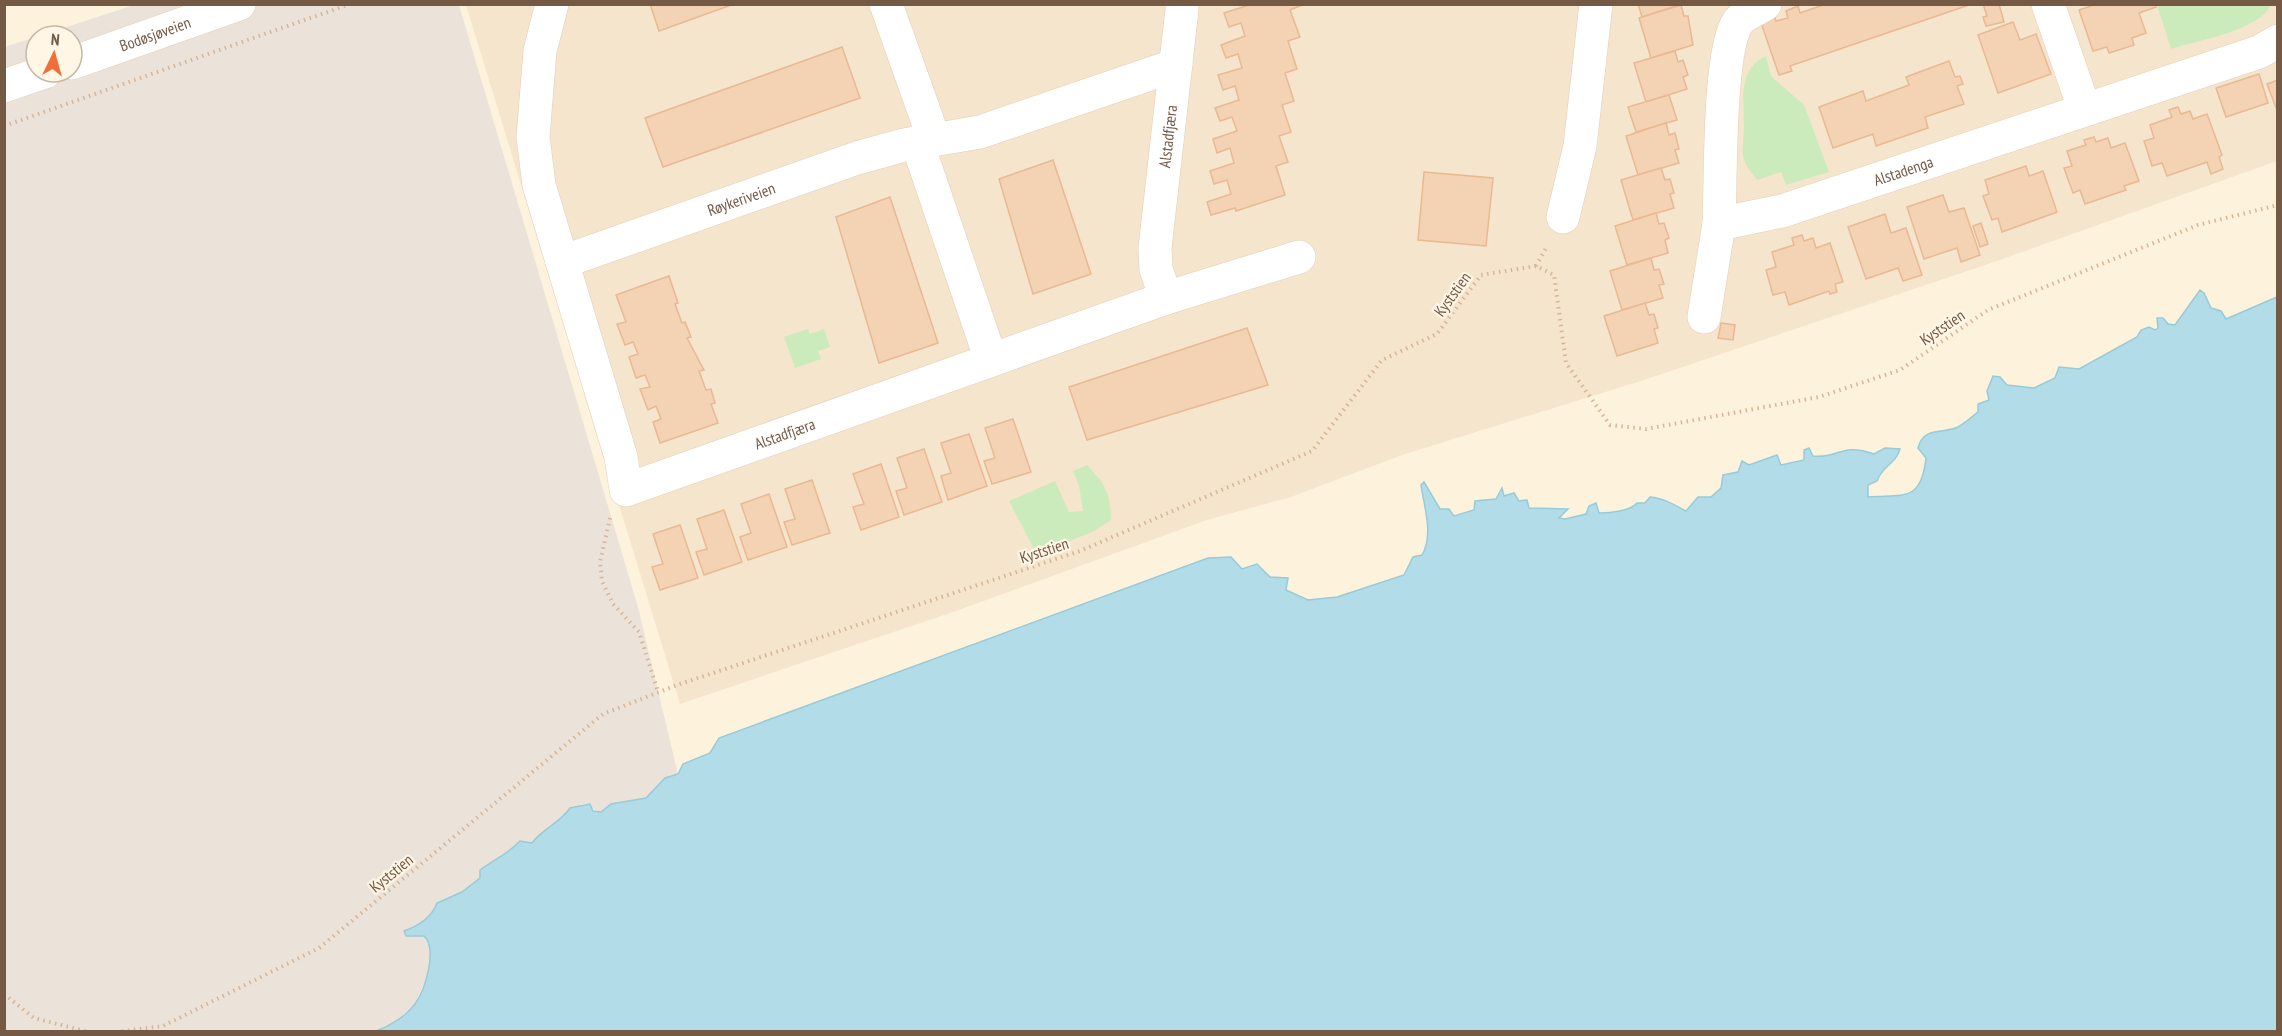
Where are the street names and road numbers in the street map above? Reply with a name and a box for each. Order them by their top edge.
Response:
street label: Bodøsjøveien [117,12,193,55]
street label: Alstadfjæra [1154,104,1181,169]
street label: Alstadenga [1871,151,1936,190]
street label: Røykeriveien [705,178,778,220]
street label: Kyststien [1429,268,1475,320]
street label: Kyststien [1916,305,1968,349]
street label: Alstadfjæra [752,414,818,454]
street label: Kyststien [1017,533,1071,567]
street label: Kyststien [365,850,417,896]

